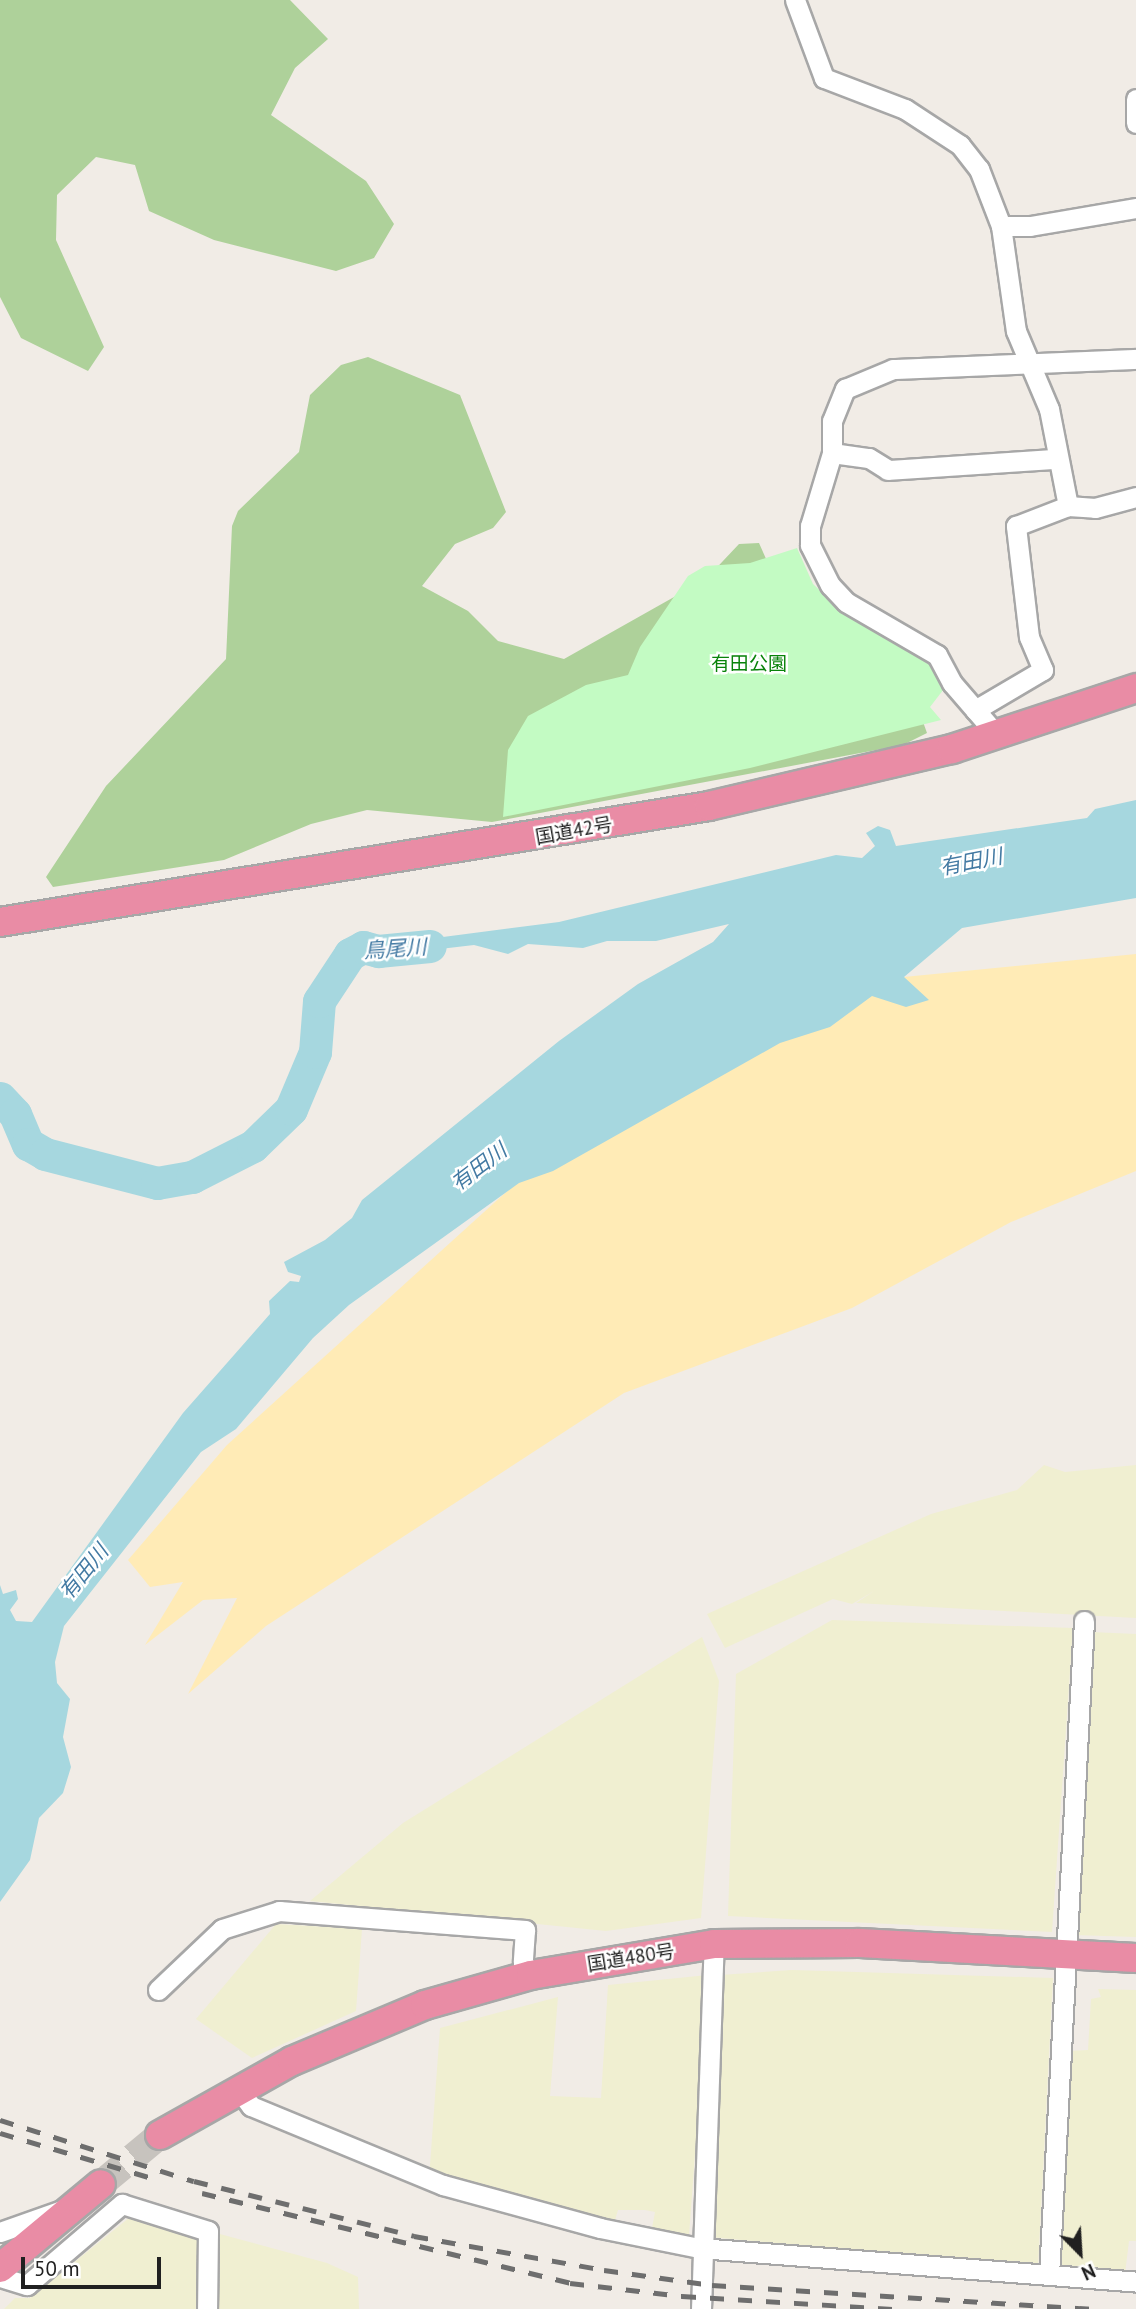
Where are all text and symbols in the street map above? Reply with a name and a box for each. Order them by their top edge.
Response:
park label: 有田公園 [711,653,787,675]
street label: 国道42号 [534,813,614,849]
water label: 有田川 [938,844,1004,880]
water label: 鳥尾川 [363,934,427,964]
water label: 有田川 [446,1138,512,1196]
water label: 有田川 [54,1540,114,1604]
street label: 国道480号 [586,1940,676,1976]
north arrow [1045,2218,1115,2288]
scale bar [24,2242,164,2286]
text: 50 m [34,2255,80,2282]
text: N [1078,2259,1099,2286]

